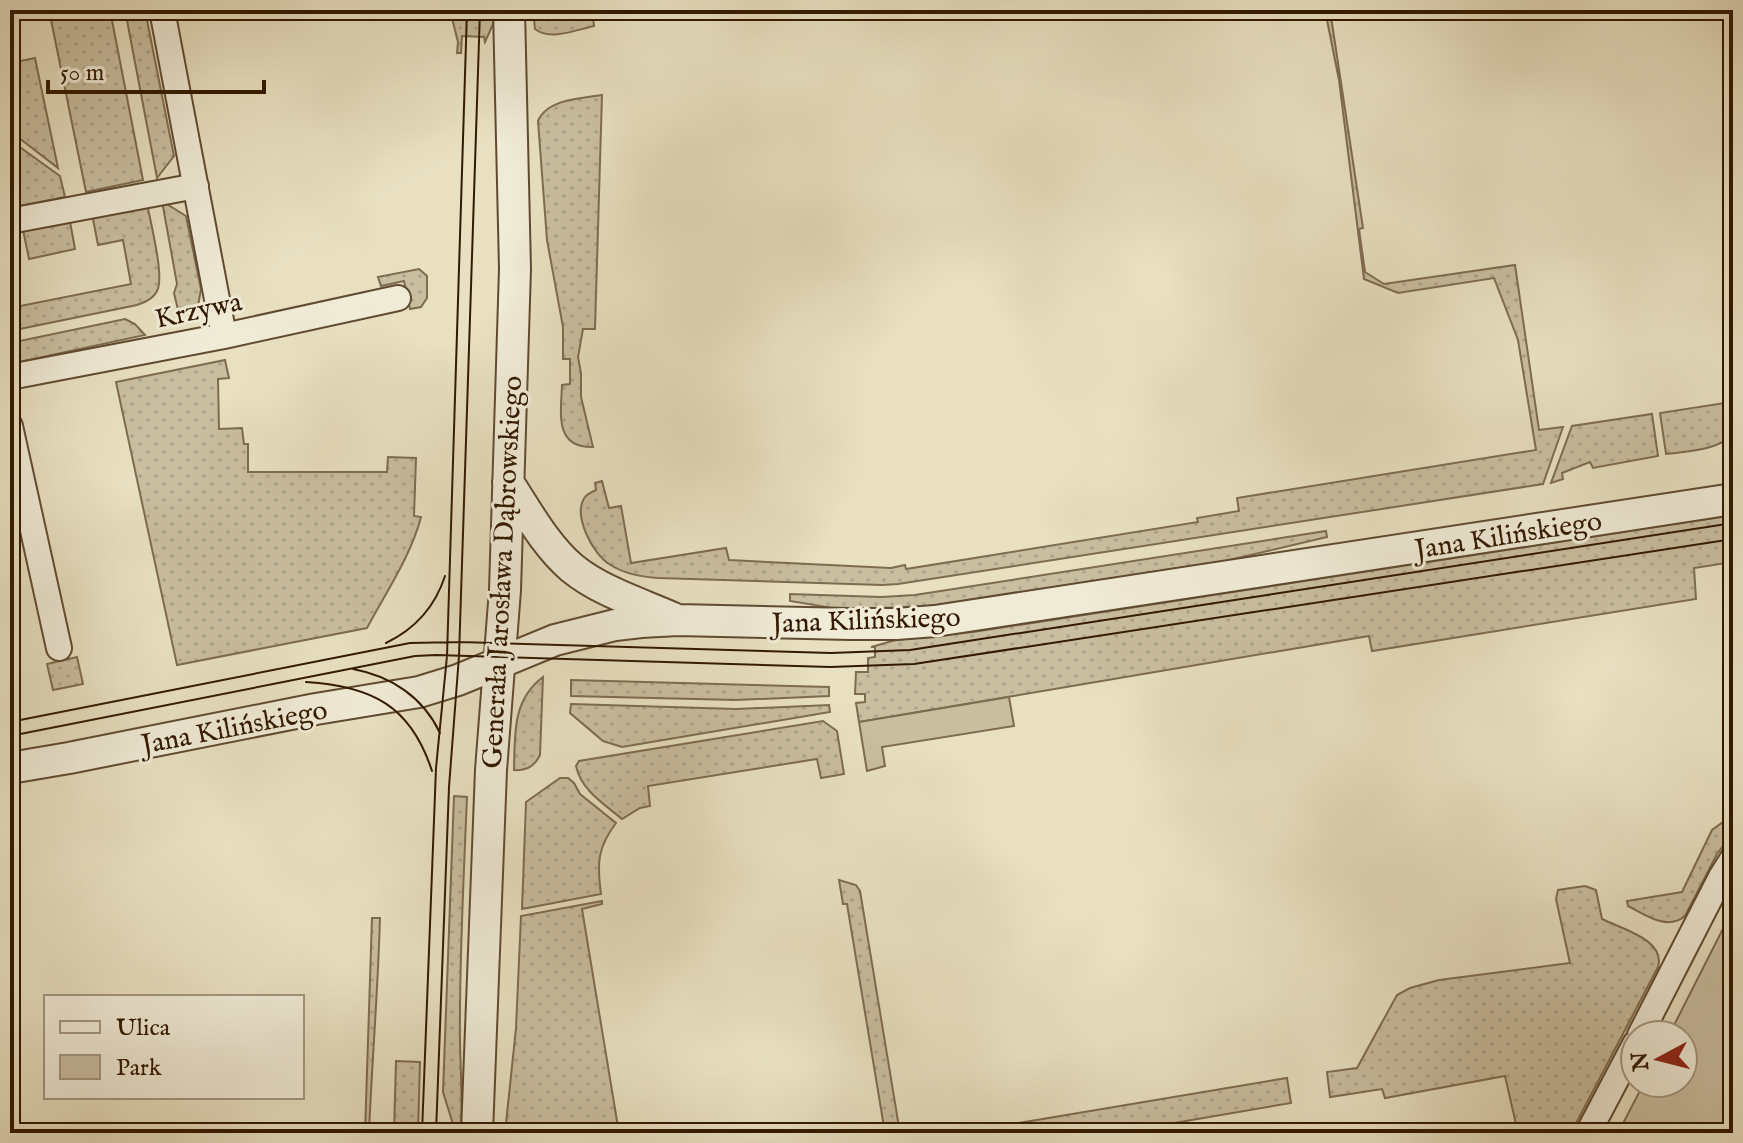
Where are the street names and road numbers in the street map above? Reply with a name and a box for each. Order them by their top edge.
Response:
street label: Krzywa [152,285,246,338]
street label: Generała Jarosława Dąbrowskiego [476,375,531,769]
street label: Jana Kilińskiego [1409,504,1604,569]
street label: Jana Kilińskiego [768,601,961,642]
street label: Jana Kilińskiego [135,693,331,764]

